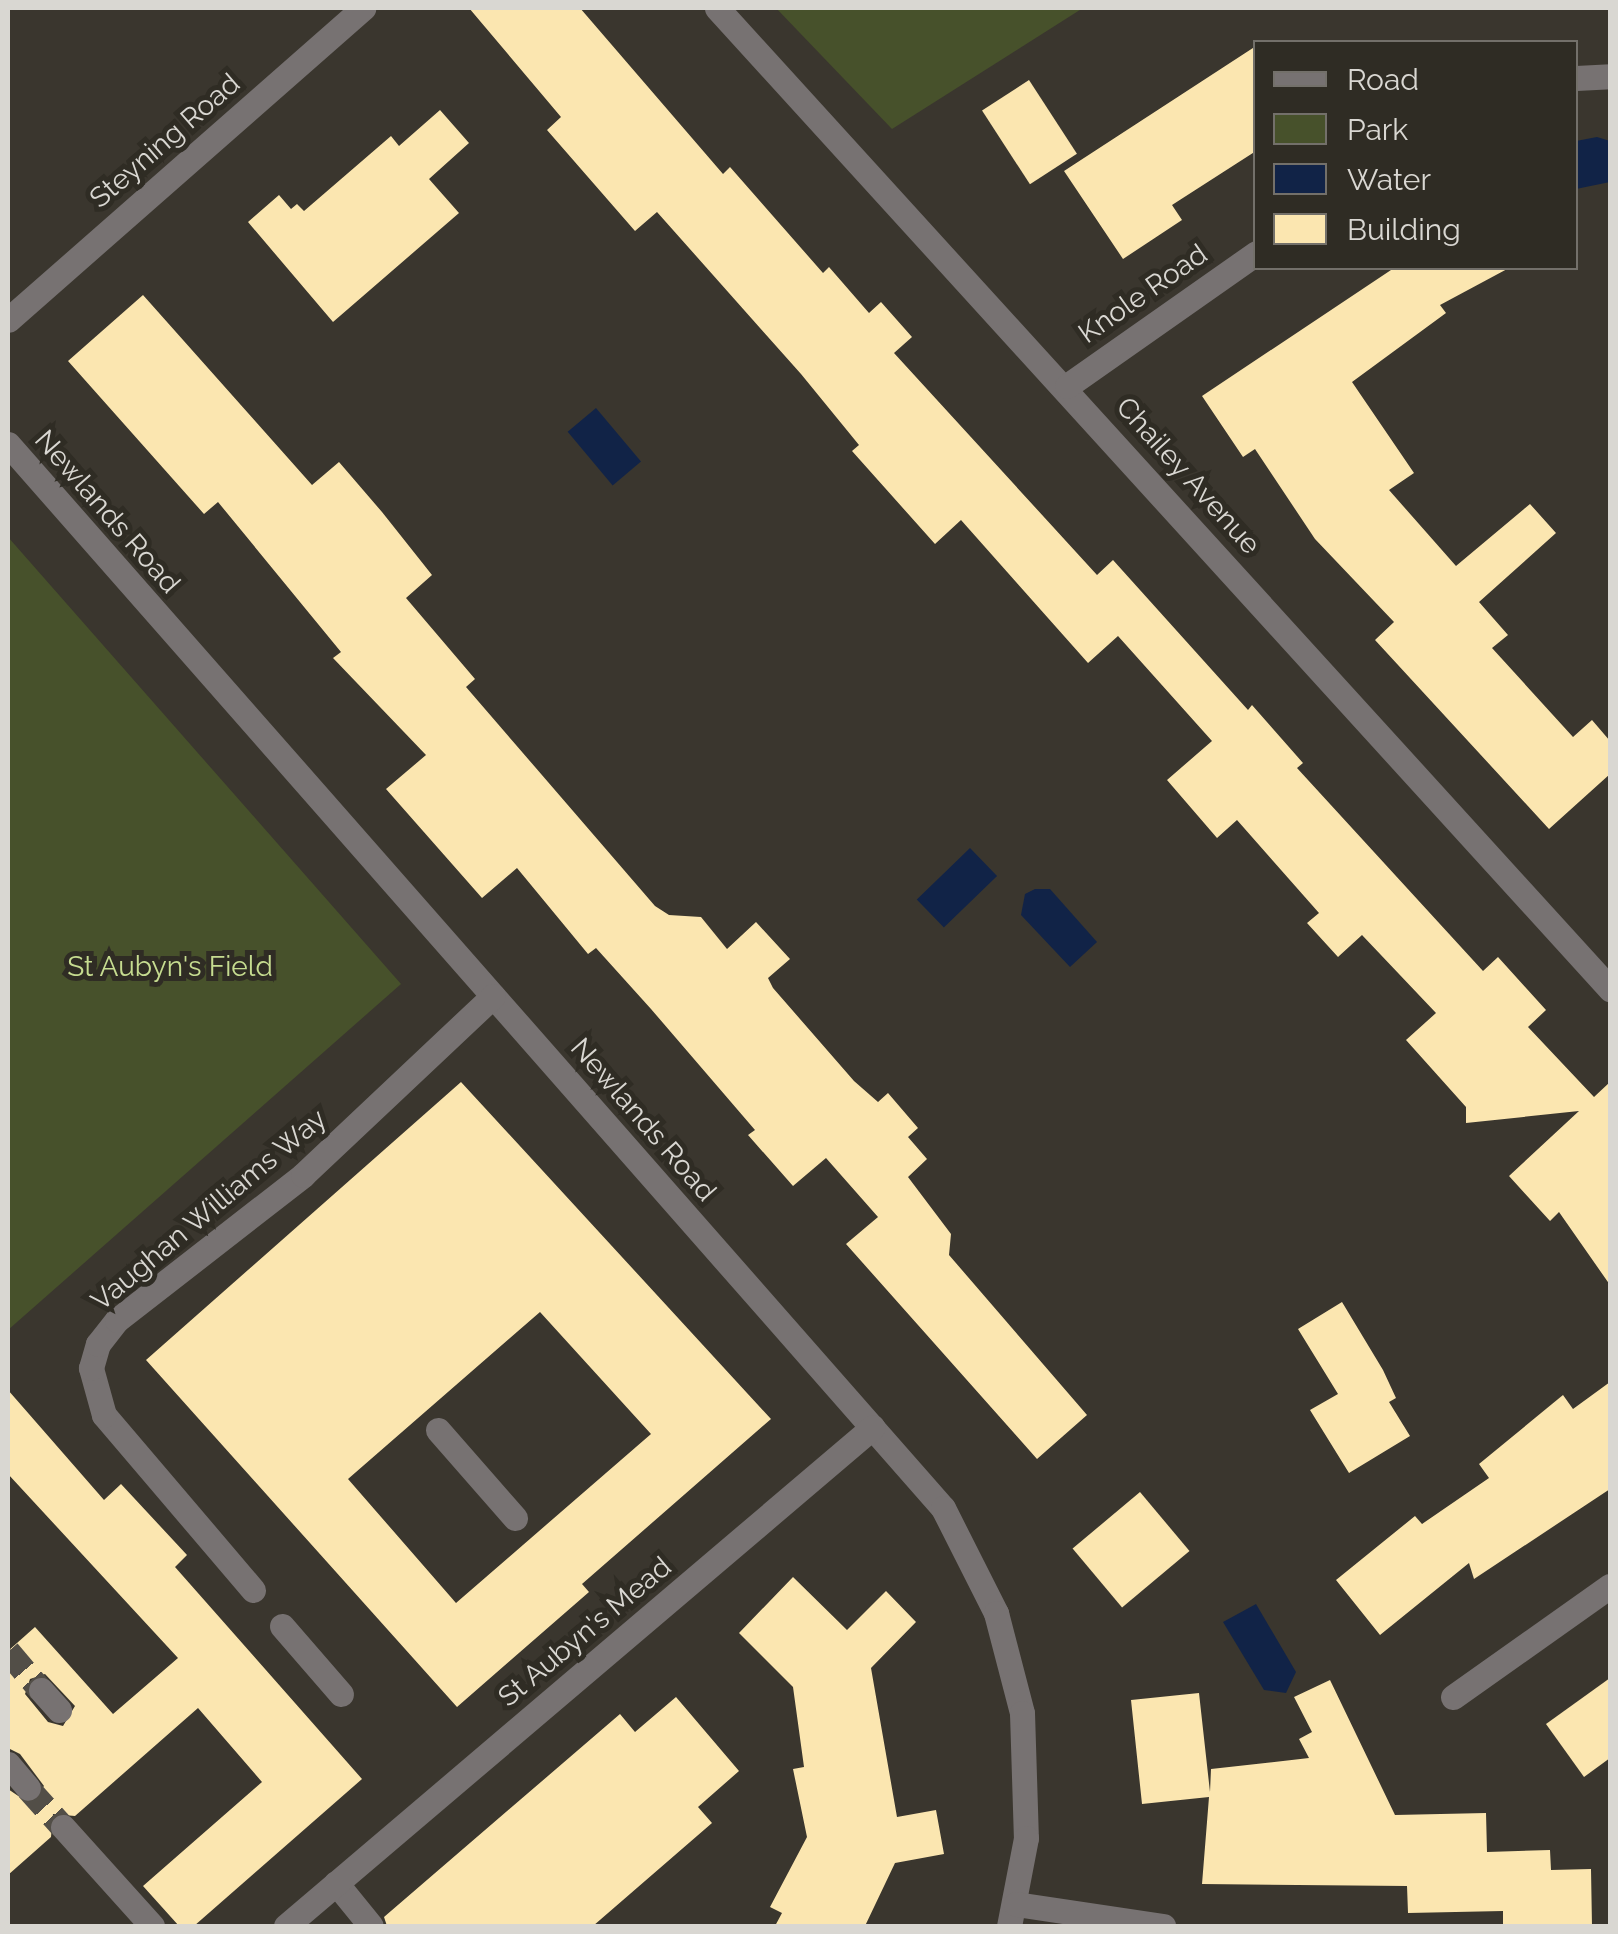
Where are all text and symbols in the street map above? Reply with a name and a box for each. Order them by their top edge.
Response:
legend [1253,40,1578,270]
text: Road [1347,62,1419,97]
street label: Steyning Road [83,67,247,215]
text: Park [1347,112,1408,147]
text: Water [1347,162,1431,197]
text: Building [1347,212,1461,247]
street label: Knole Road [1072,237,1214,351]
street label: Chailey Avenue [1108,390,1268,562]
street label: Newlands Road [27,424,187,600]
park label: St Aubyn's Field [67,950,273,984]
street label: Newlands Road [563,1032,723,1208]
street label: Vaughan Williams Way [84,1101,334,1319]
street label: St Aubyn's Mead [492,1550,678,1714]

